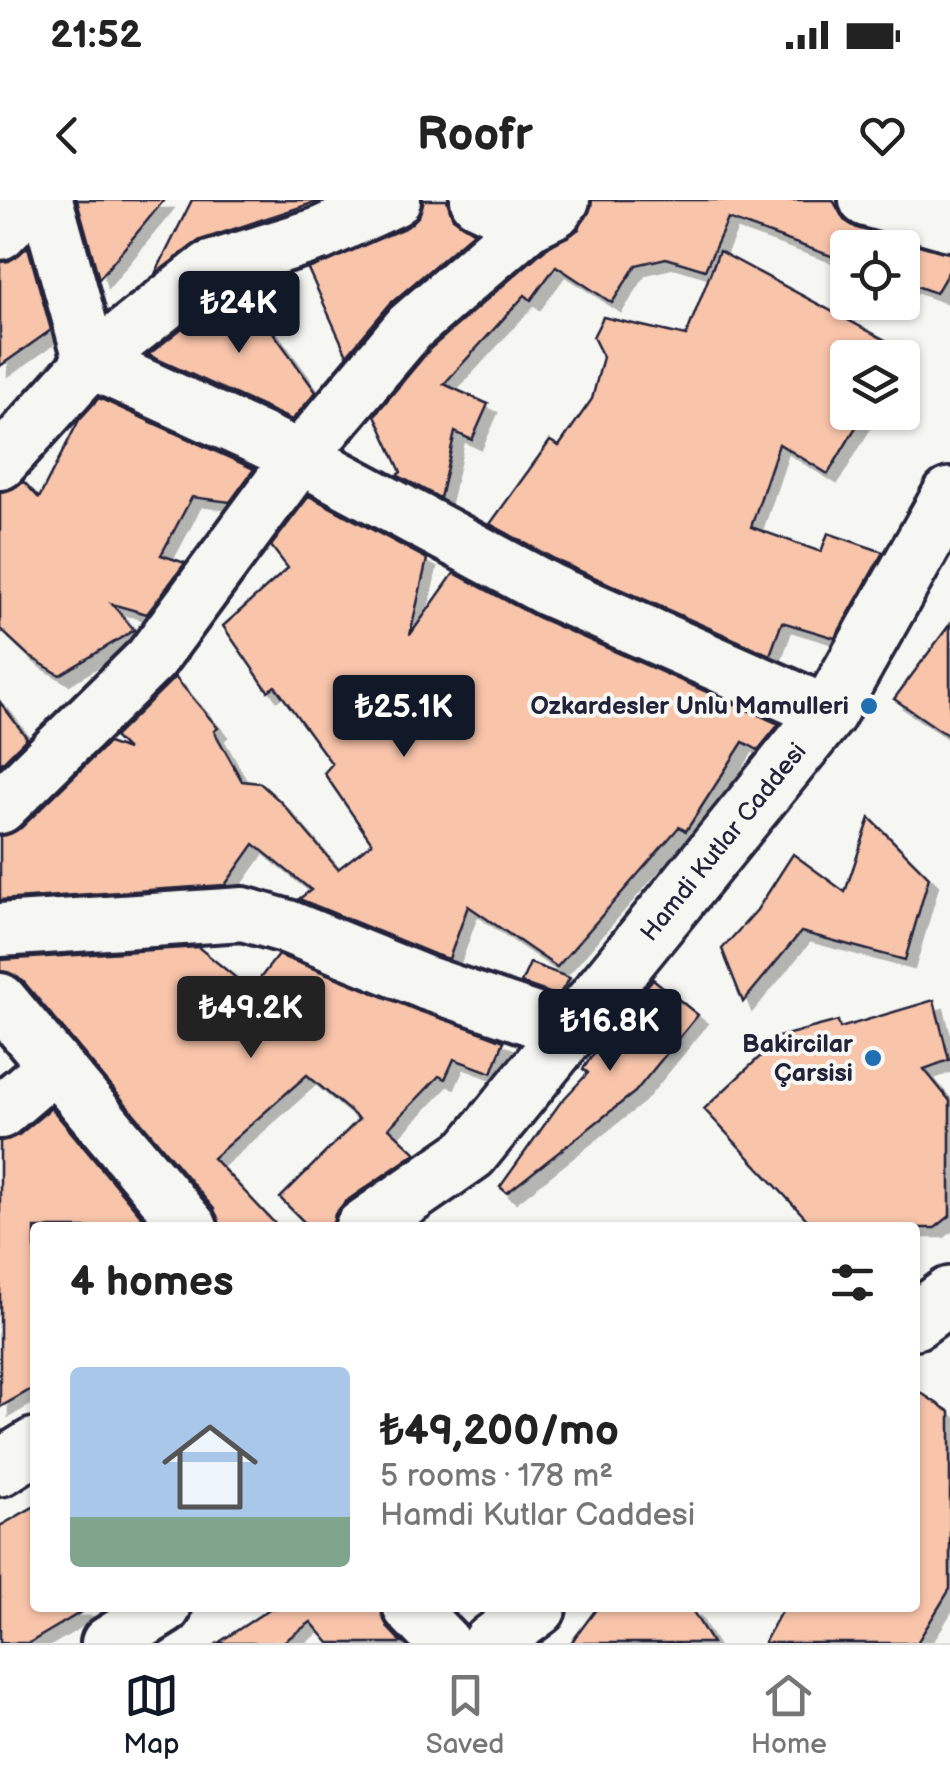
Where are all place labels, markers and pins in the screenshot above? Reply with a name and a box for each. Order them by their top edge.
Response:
pin: ₺24K [180,271,298,356]
pin: ₺25.1K [323,675,485,760]
place label: Ozkardesler Unlu Mamulleri [530,691,849,722]
marker: Ozkardesler Unlu Mamulleri [858,695,880,717]
pin: ₺49.2K [170,976,332,1061]
pin: ₺16.8K [529,989,691,1074]
place label: Bakircilar Çarsisi [742,1029,854,1089]
marker: Bakircilar Çarsisi [862,1047,884,1069]

